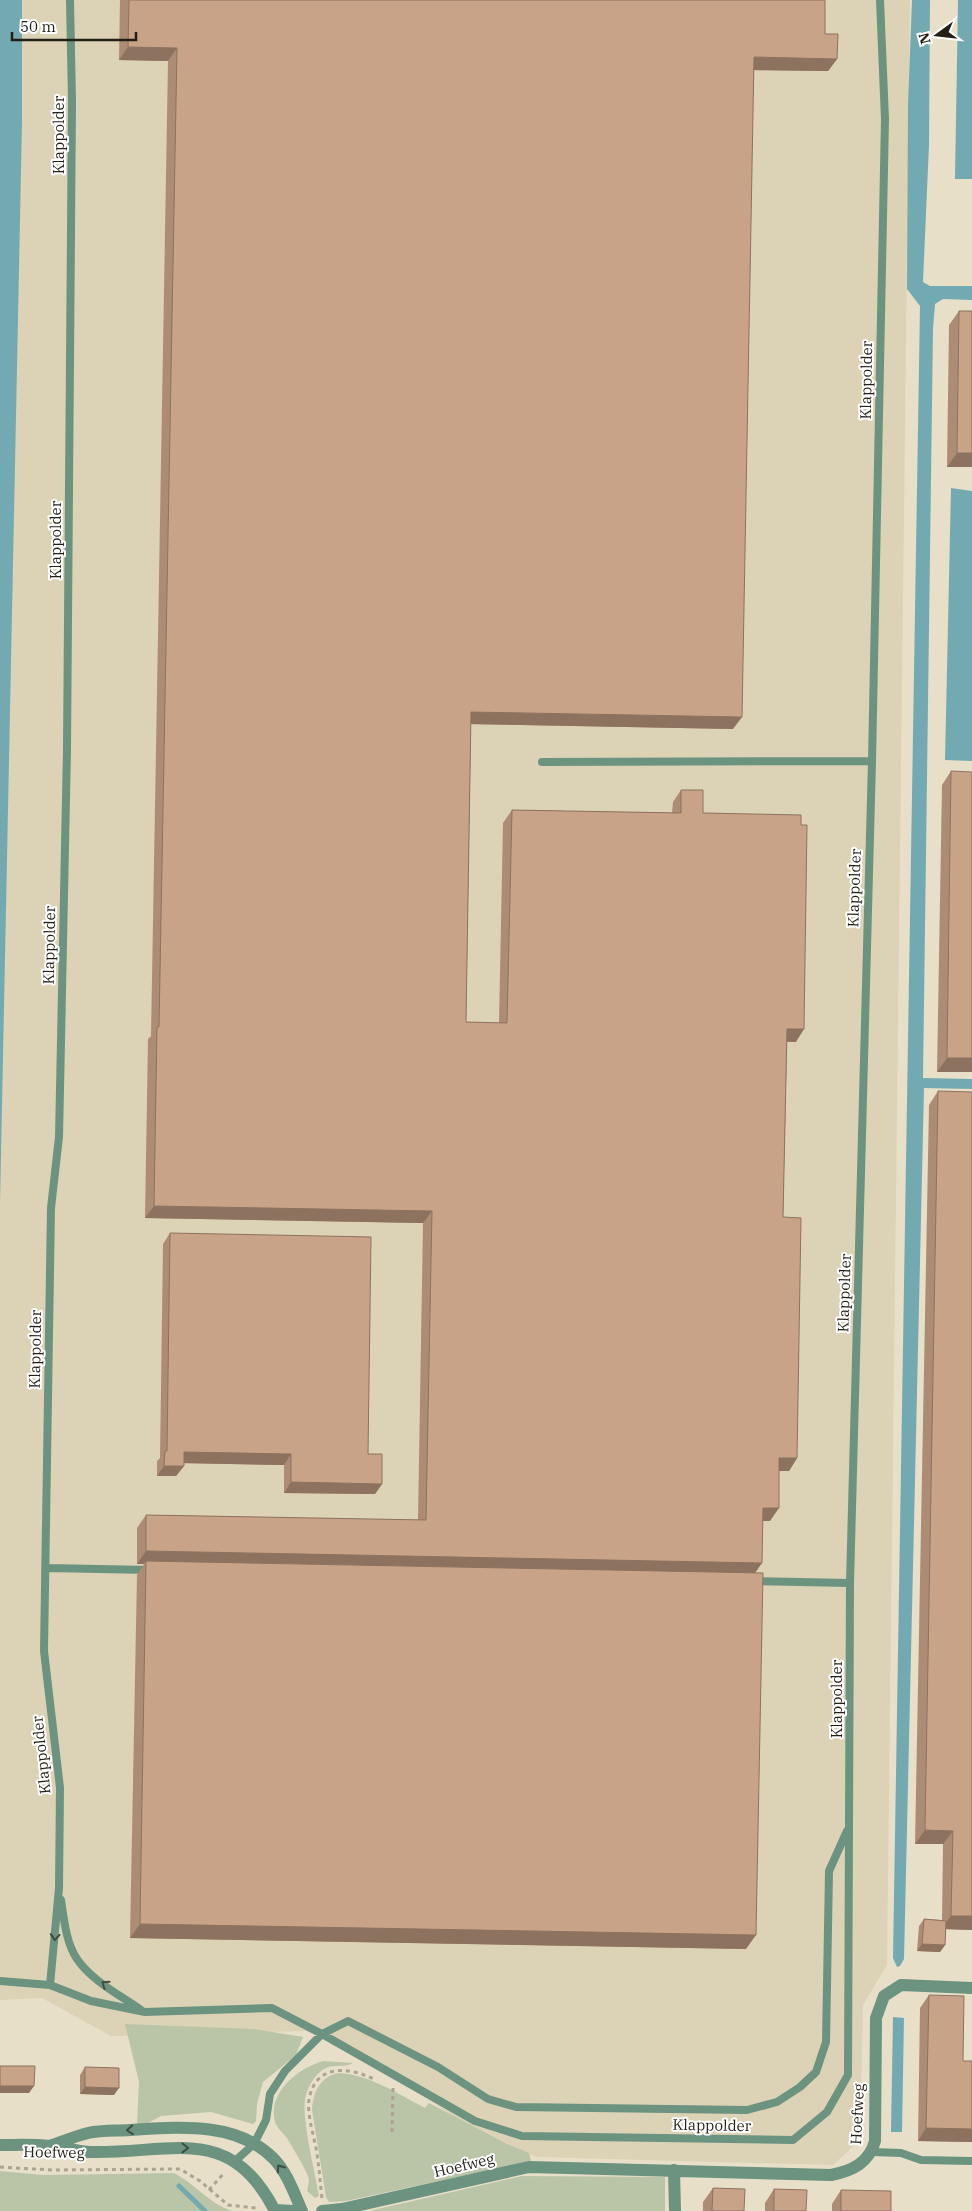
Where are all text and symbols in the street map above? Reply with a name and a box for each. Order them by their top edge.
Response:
scale bar [12,10,136,42]
north arrow [912,10,962,60]
text: 50 m [20,17,56,36]
text: N [914,31,935,46]
street label: Klappolder [49,95,68,174]
street label: Klappolder [856,340,876,419]
street label: Klappolder [46,500,65,579]
street label: Klappolder [843,848,865,928]
street label: Klappolder [39,905,59,984]
street label: Klappolder [833,1253,855,1333]
street label: Klappolder [25,1309,45,1388]
street label: Klappolder [827,1659,846,1738]
street label: Klappolder [27,1715,55,1795]
one-way arrow [50,1933,61,1941]
one-way arrow [101,1981,111,1990]
street label: Hoefweg [846,2083,868,2145]
street label: Klappolder [673,2115,752,2135]
one-way arrow [126,2125,134,2136]
street label: Hoefweg [23,2142,85,2162]
one-way arrow [181,2143,189,2154]
street label: Hoefweg [432,2149,496,2181]
one-way arrow [277,2164,286,2174]

